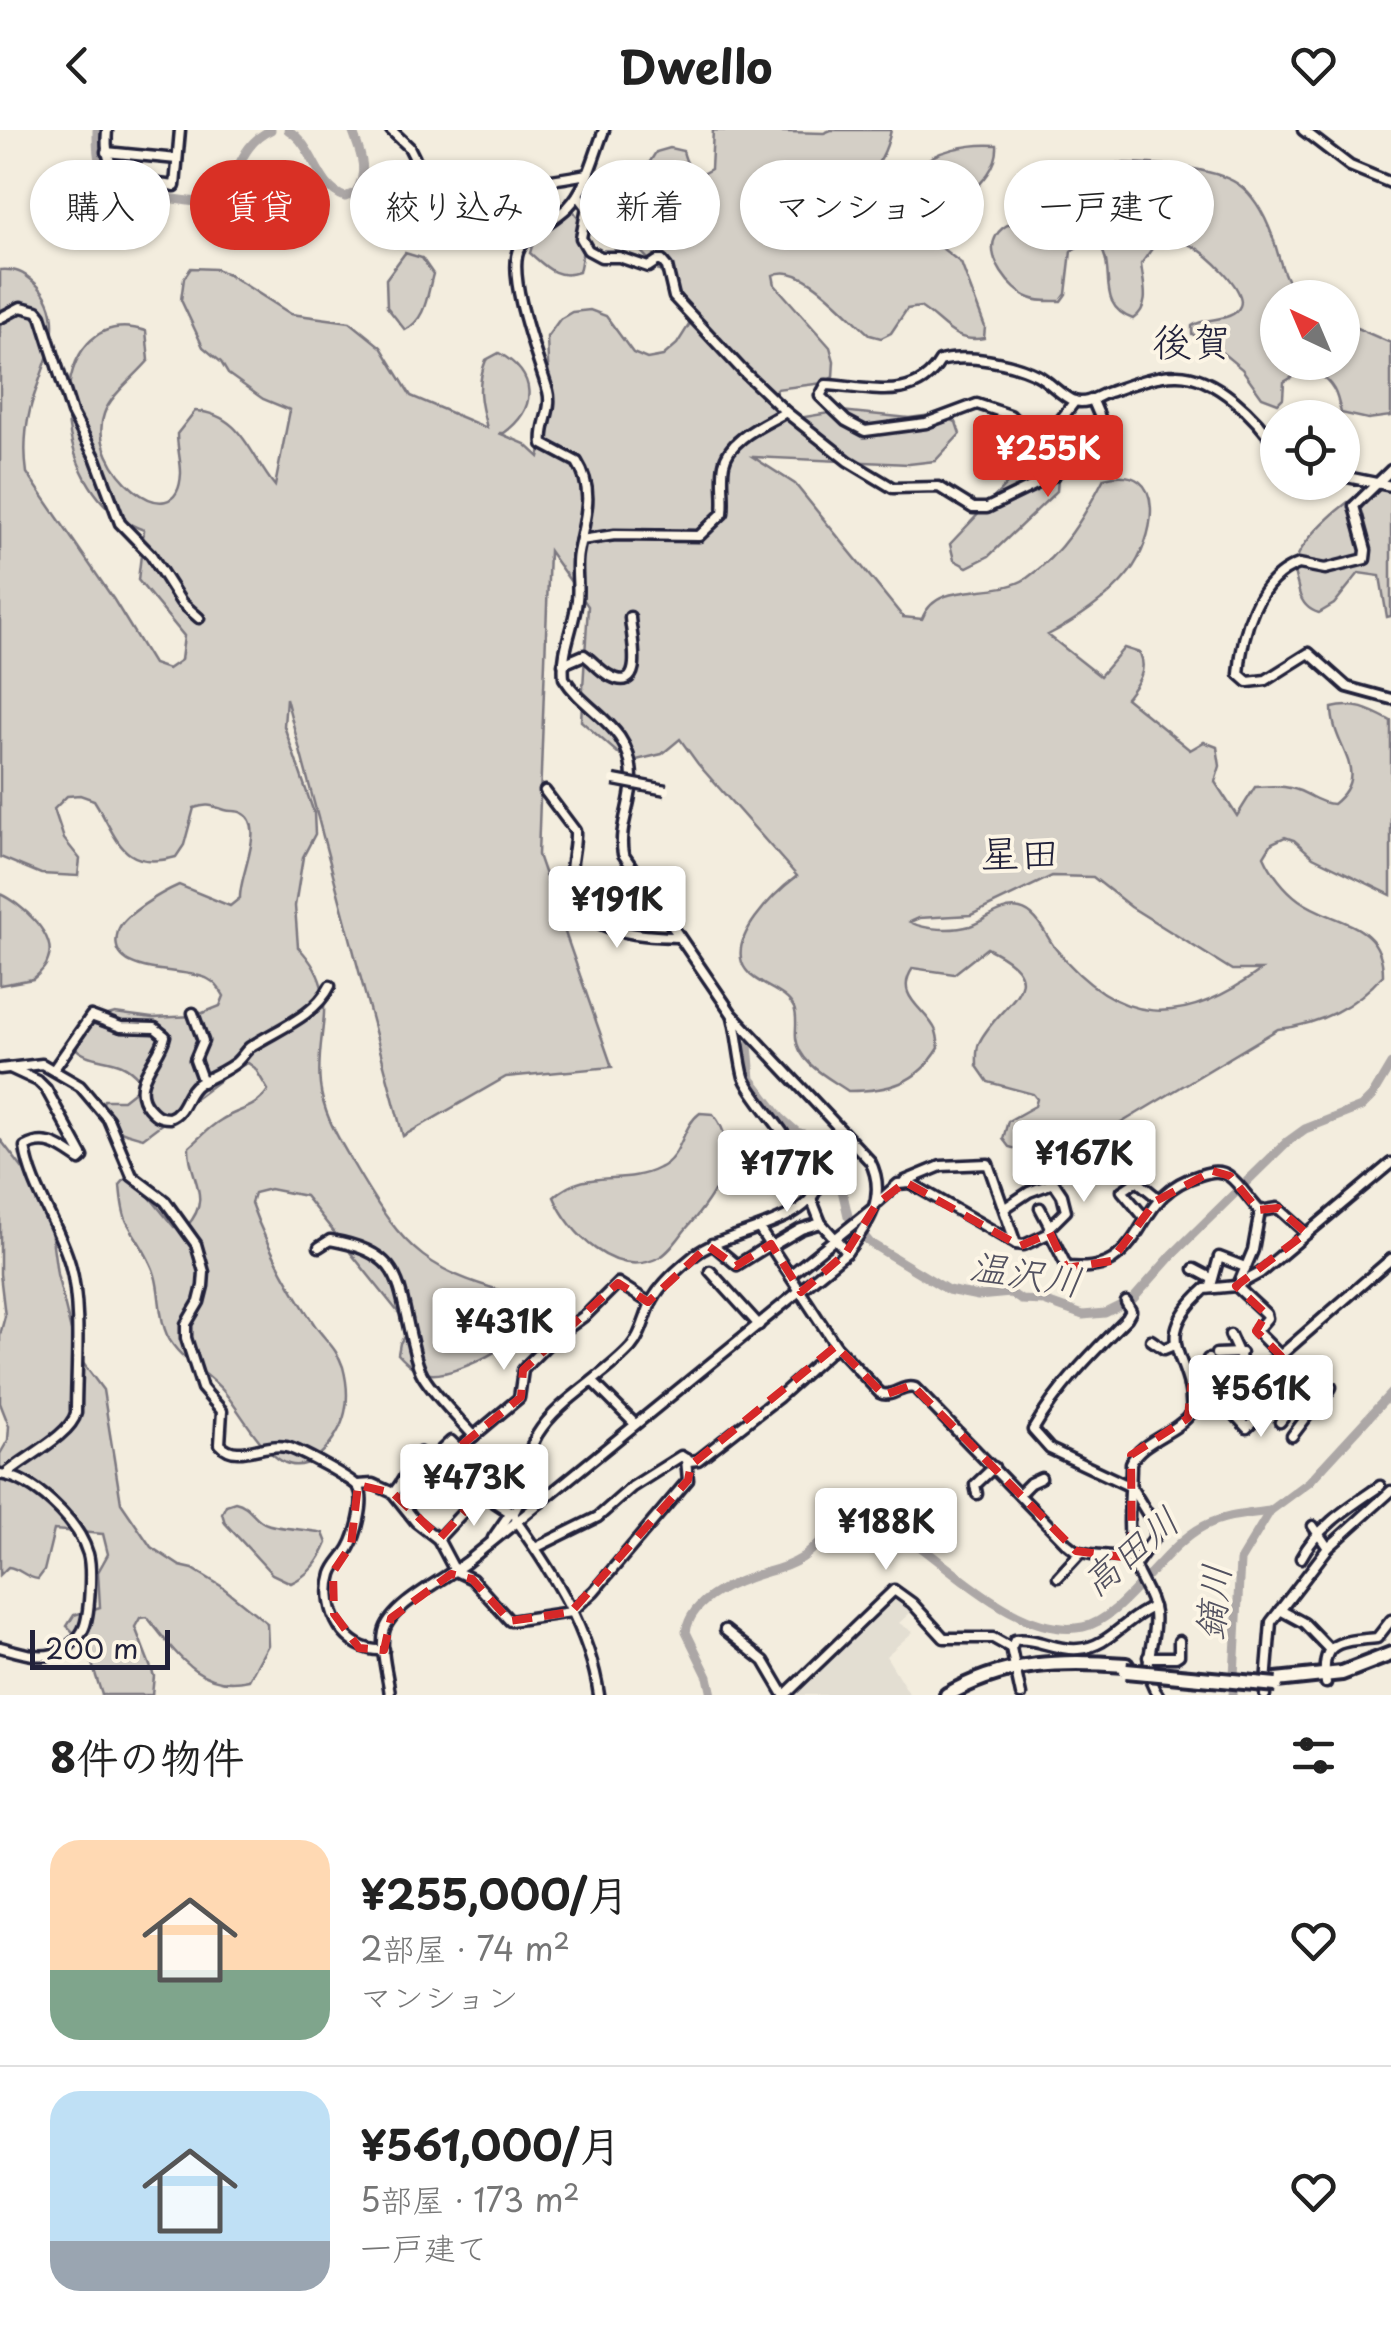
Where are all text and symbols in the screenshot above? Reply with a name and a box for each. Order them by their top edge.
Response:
text: Dwello [619,31,772,99]
icon: back [50,38,105,93]
icon: heart [1286,38,1341,93]
chip: 購入 [30,160,170,250]
chip: 賃貸 [190,160,330,250]
chip: 絞り込み [350,160,560,250]
chip: 新着 [580,160,720,250]
chip: マンション [740,160,984,250]
chip: 一戸建て [1004,160,1214,250]
north arrow [1260,280,1360,380]
map controls [1260,280,1360,500]
district label: 後賀 [1152,309,1232,370]
button: locate [1260,400,1360,500]
pin: ¥255K [978,415,1118,500]
text: ¥255K [995,423,1101,471]
district label: 星田 [980,821,1060,882]
pin: ¥191K [547,866,687,951]
text: ¥191K [571,874,663,922]
pin: ¥167K [1014,1120,1154,1205]
text: ¥167K [1035,1128,1133,1176]
pin: ¥177K [717,1130,857,1215]
text: ¥177K [740,1138,834,1186]
water label: 温沢川 [965,1235,1087,1309]
pin: ¥431K [434,1288,574,1373]
text: ¥431K [455,1296,553,1344]
pin: ¥561K [1191,1355,1331,1440]
text: ¥561K [1211,1363,1311,1411]
pin: ¥473K [404,1444,544,1529]
text: ¥473K [422,1452,526,1500]
pin: ¥188K [816,1488,956,1573]
water label: 高田川 [1067,1492,1191,1608]
text: ¥188K [837,1496,935,1544]
water label: 鏑川 [1179,1561,1243,1643]
scale bar [30,1625,170,1670]
text: 200 m [45,1626,138,1669]
text: 8件の物件 [50,1724,244,1787]
icon: filters [1286,1728,1341,1783]
text: ¥255,000/月 [360,1861,629,1924]
icon: home [130,1880,250,2000]
icon: heart [1286,1913,1341,1968]
text: 2部屋 · 74 m² [360,1924,570,1972]
text: マンション [360,1972,519,2020]
text: ¥561,000/月 [360,2112,621,2175]
icon: home [130,2131,250,2251]
icon: heart [1286,2164,1341,2219]
text: 5部屋 · 173 m² [360,2175,580,2223]
text: 一戸建て [360,2223,488,2271]

